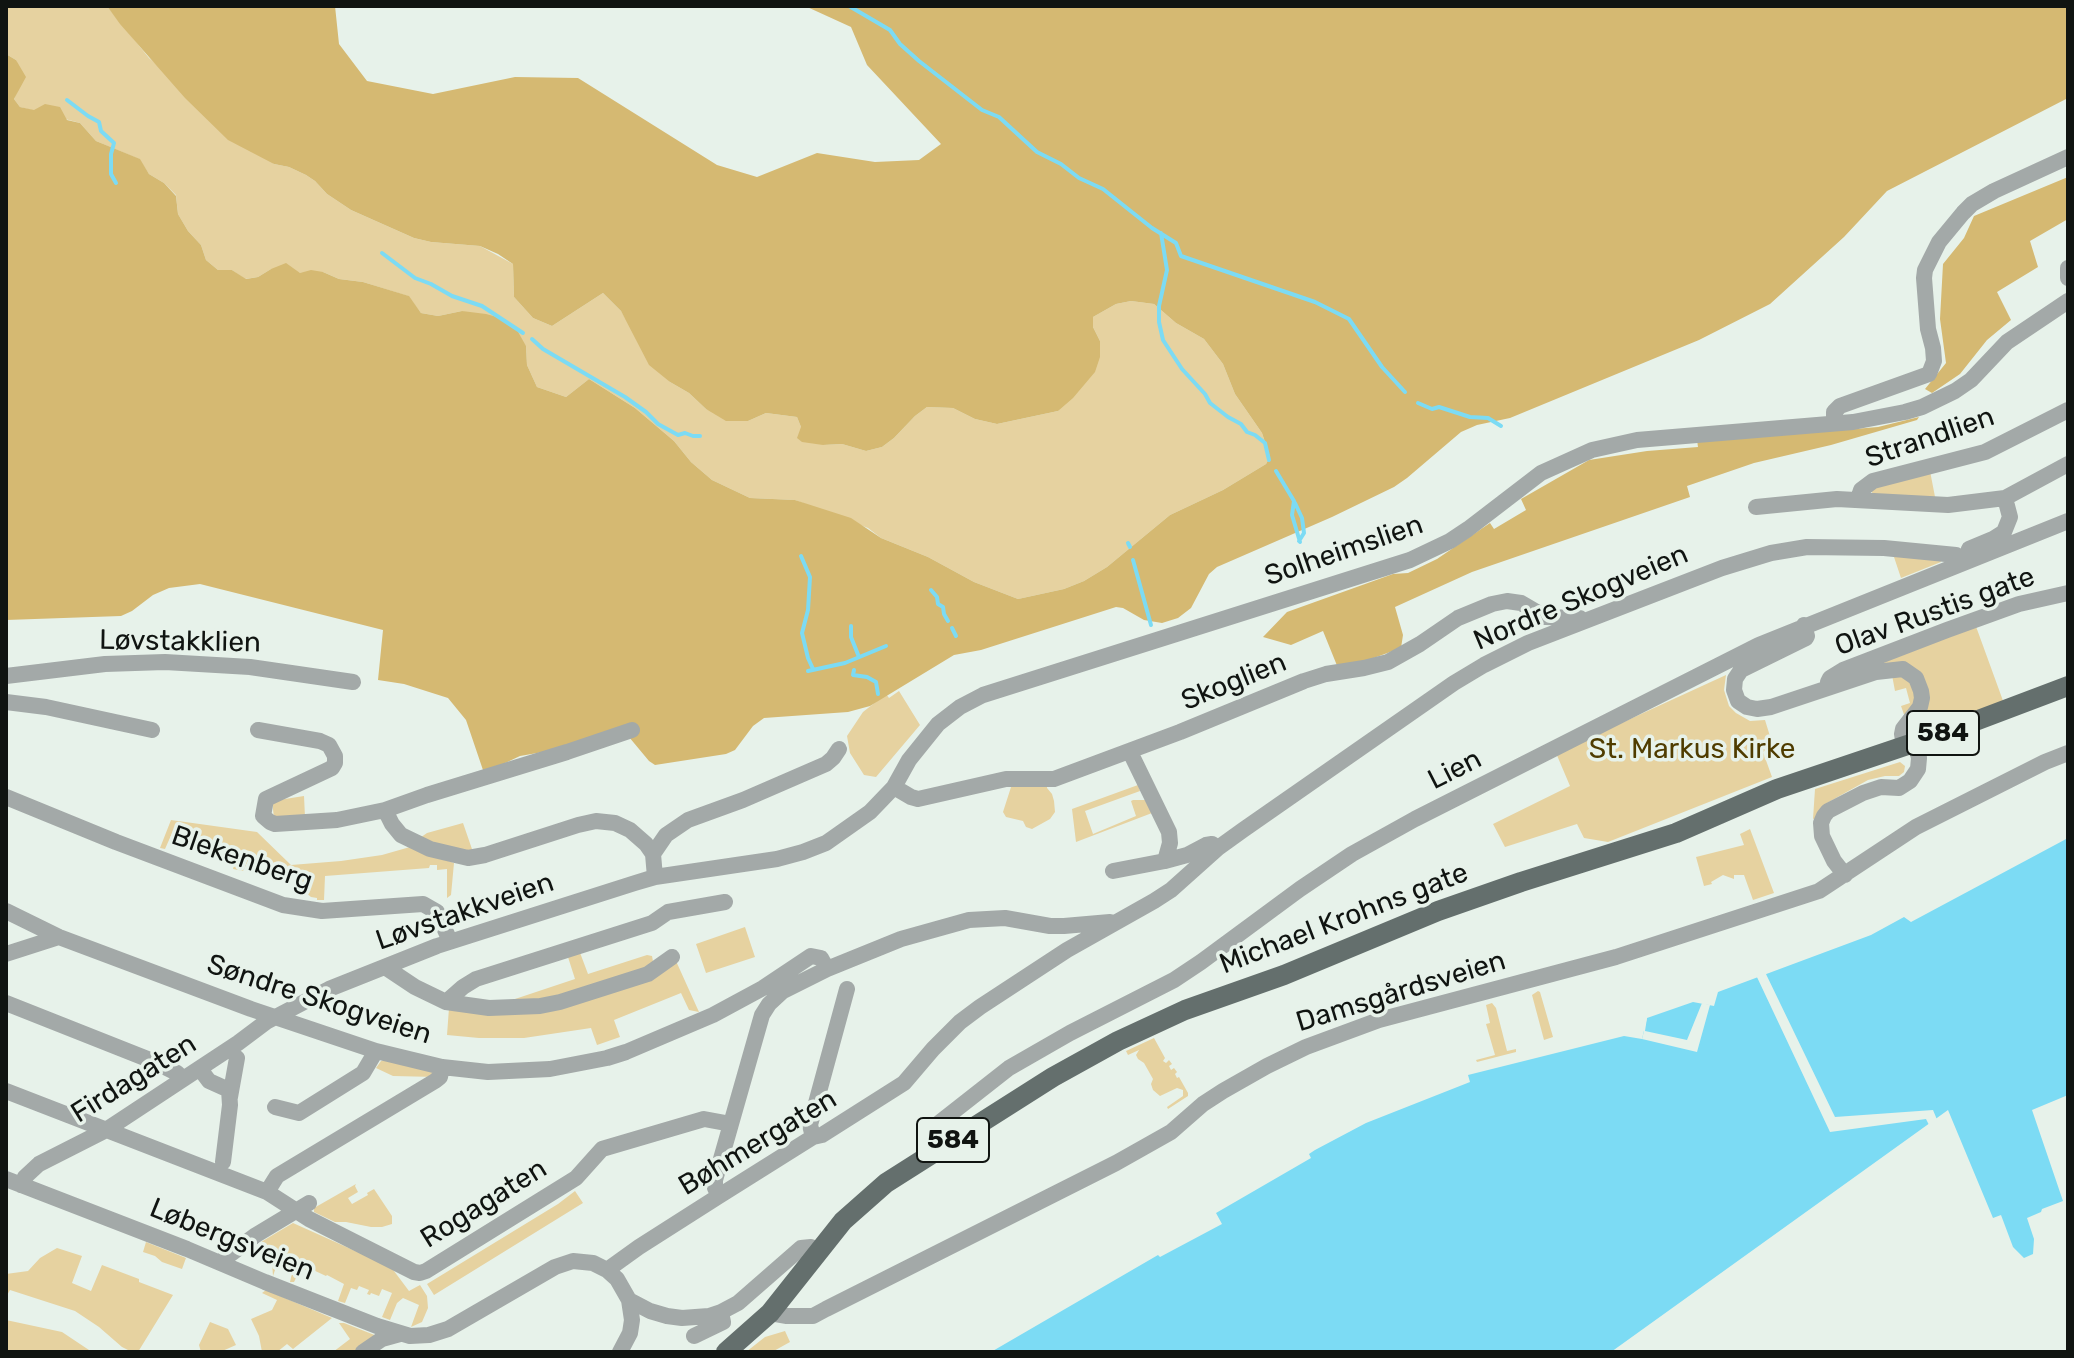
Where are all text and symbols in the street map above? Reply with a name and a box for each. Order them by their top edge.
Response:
street label: Strandlien [1861,400,1999,476]
street label: Solheimslien [1260,508,1428,594]
street label: Nordre Skogveien [1469,538,1693,658]
street label: Olav Rustis gate [1830,560,2040,664]
street label: Løvstakklien [99,624,261,660]
street label: Skoglien [1177,646,1291,718]
road number: 584 [1907,711,1979,755]
park label: St. Markus Kirke [1589,733,1795,767]
street label: Lien [1423,743,1487,797]
street label: Blekenberg [167,819,317,899]
street label: Michael Krohns gate [1215,856,1473,982]
street label: Løvstakkveien [372,866,558,958]
street label: Damsgårdsveien [1292,944,1510,1040]
street label: Søndre Skogveien [202,948,436,1052]
street label: Firdagaten [65,1027,203,1131]
street label: Bøhmergaten [673,1083,843,1203]
road number: 584 [917,1118,989,1162]
street label: Rogagaten [415,1152,553,1256]
street label: Løbergsveien [145,1192,319,1288]

